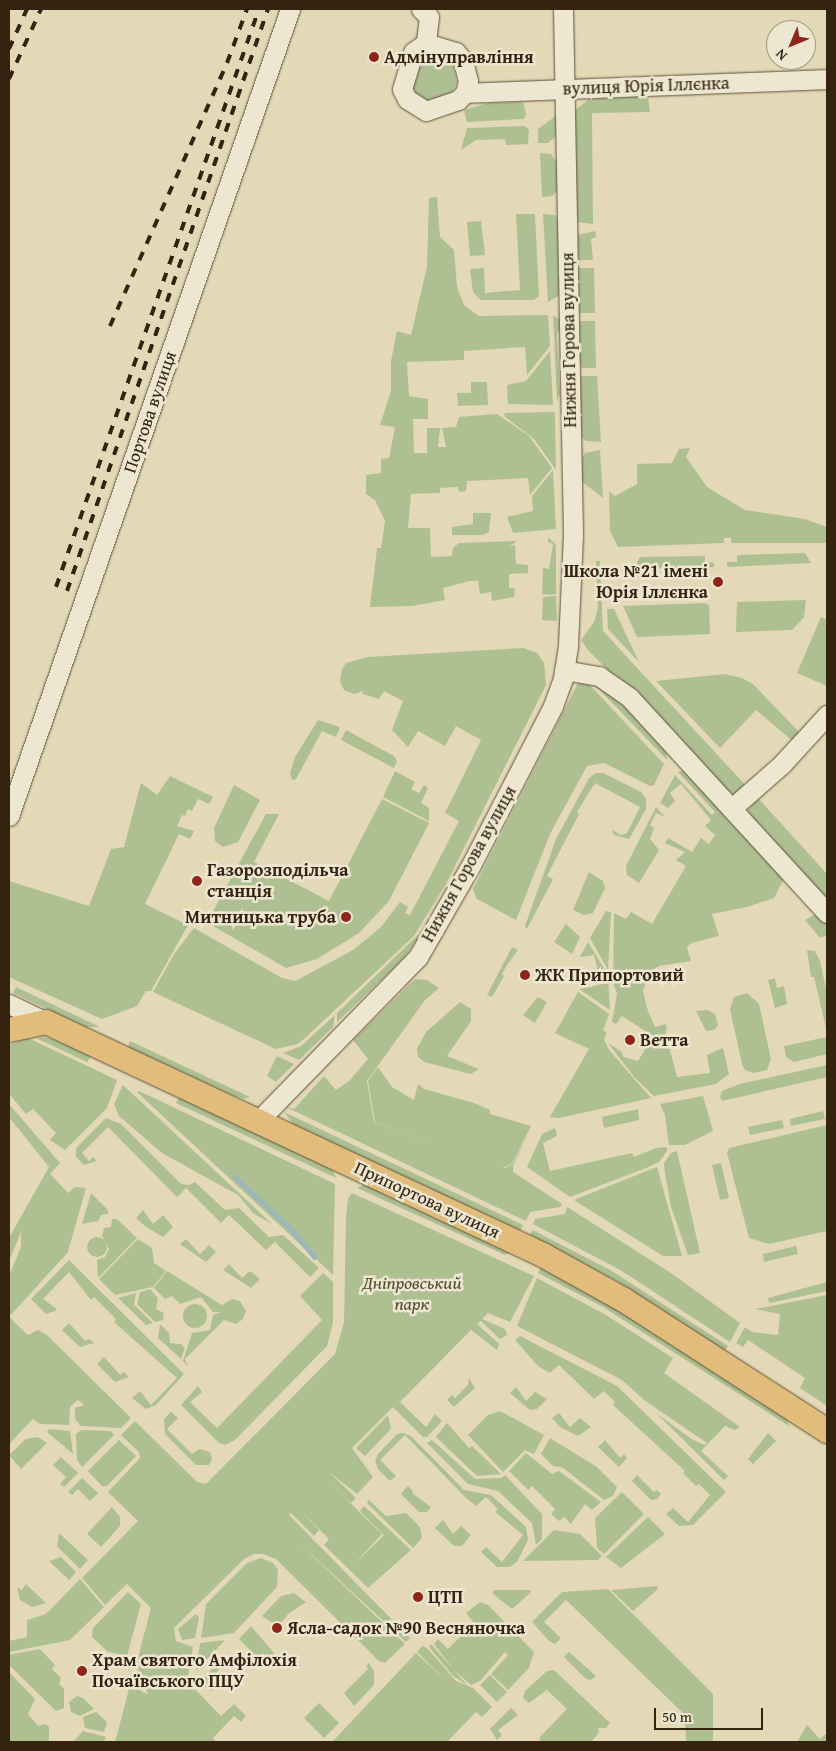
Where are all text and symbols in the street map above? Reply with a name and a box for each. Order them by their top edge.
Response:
north arrow [766,20,816,70]
text: N [771,45,791,65]
place label: Адмінуправління [384,46,534,68]
marker: Адмінуправління [368,51,380,63]
street label: вулиця Юрія Іллєнка [562,72,730,100]
street label: Нижня Горова вулиця [557,252,581,428]
street label: Портова вулиця [119,348,181,476]
place label: Школа №21 імені Юрія Іллєнка [564,561,708,604]
marker: Школа №21 імені Юрія Іллєнка [712,576,724,588]
street label: Нижня Горова вулиця [417,782,521,946]
place label: Газорозподільча станція [207,860,348,902]
marker: Газорозподільча станція [191,875,203,887]
place label: Митницька труба [185,906,336,928]
marker: Митницька труба [340,911,352,923]
place label: ЖК Припортовий [535,964,684,986]
marker: ЖК Припортовий [519,969,531,981]
place label: Ветта [640,1029,688,1051]
marker: Ветта [624,1034,636,1046]
street label: Припортова вулиця [351,1157,503,1243]
park label: Дніпровський парк [362,1273,462,1316]
place label: ЦТП [428,1586,463,1608]
marker: ЦТП [412,1591,424,1603]
place label: Ясла-садок №90 Весняночка [287,1617,525,1639]
marker: Ясла-садок №90 Весняночка [271,1622,283,1634]
place label: Храм святого Амфілохія Почаївського ПЦУ [92,1650,297,1692]
marker: Храм святого Амфілохія Почаївського ПЦУ [76,1665,88,1677]
scale bar [656,1698,765,1730]
text: 50 m [662,1706,692,1727]

